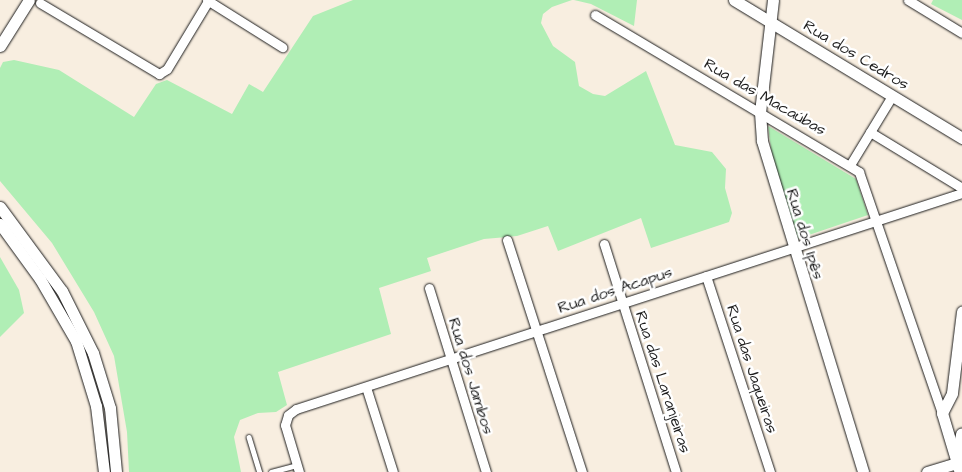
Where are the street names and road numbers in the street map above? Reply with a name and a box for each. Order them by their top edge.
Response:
street label: Rua dos Cedros [800,16,912,94]
street label: Rua das Macaúbas [701,54,829,140]
street label: Rua dos Ipês [782,186,828,282]
street label: Rua dos Acapus [555,262,675,318]
street label: Rua das Jaqueiras [722,302,782,436]
street label: Rua das Laranjeiras [631,309,695,455]
street label: Rua dos Jambos [444,315,498,437]

